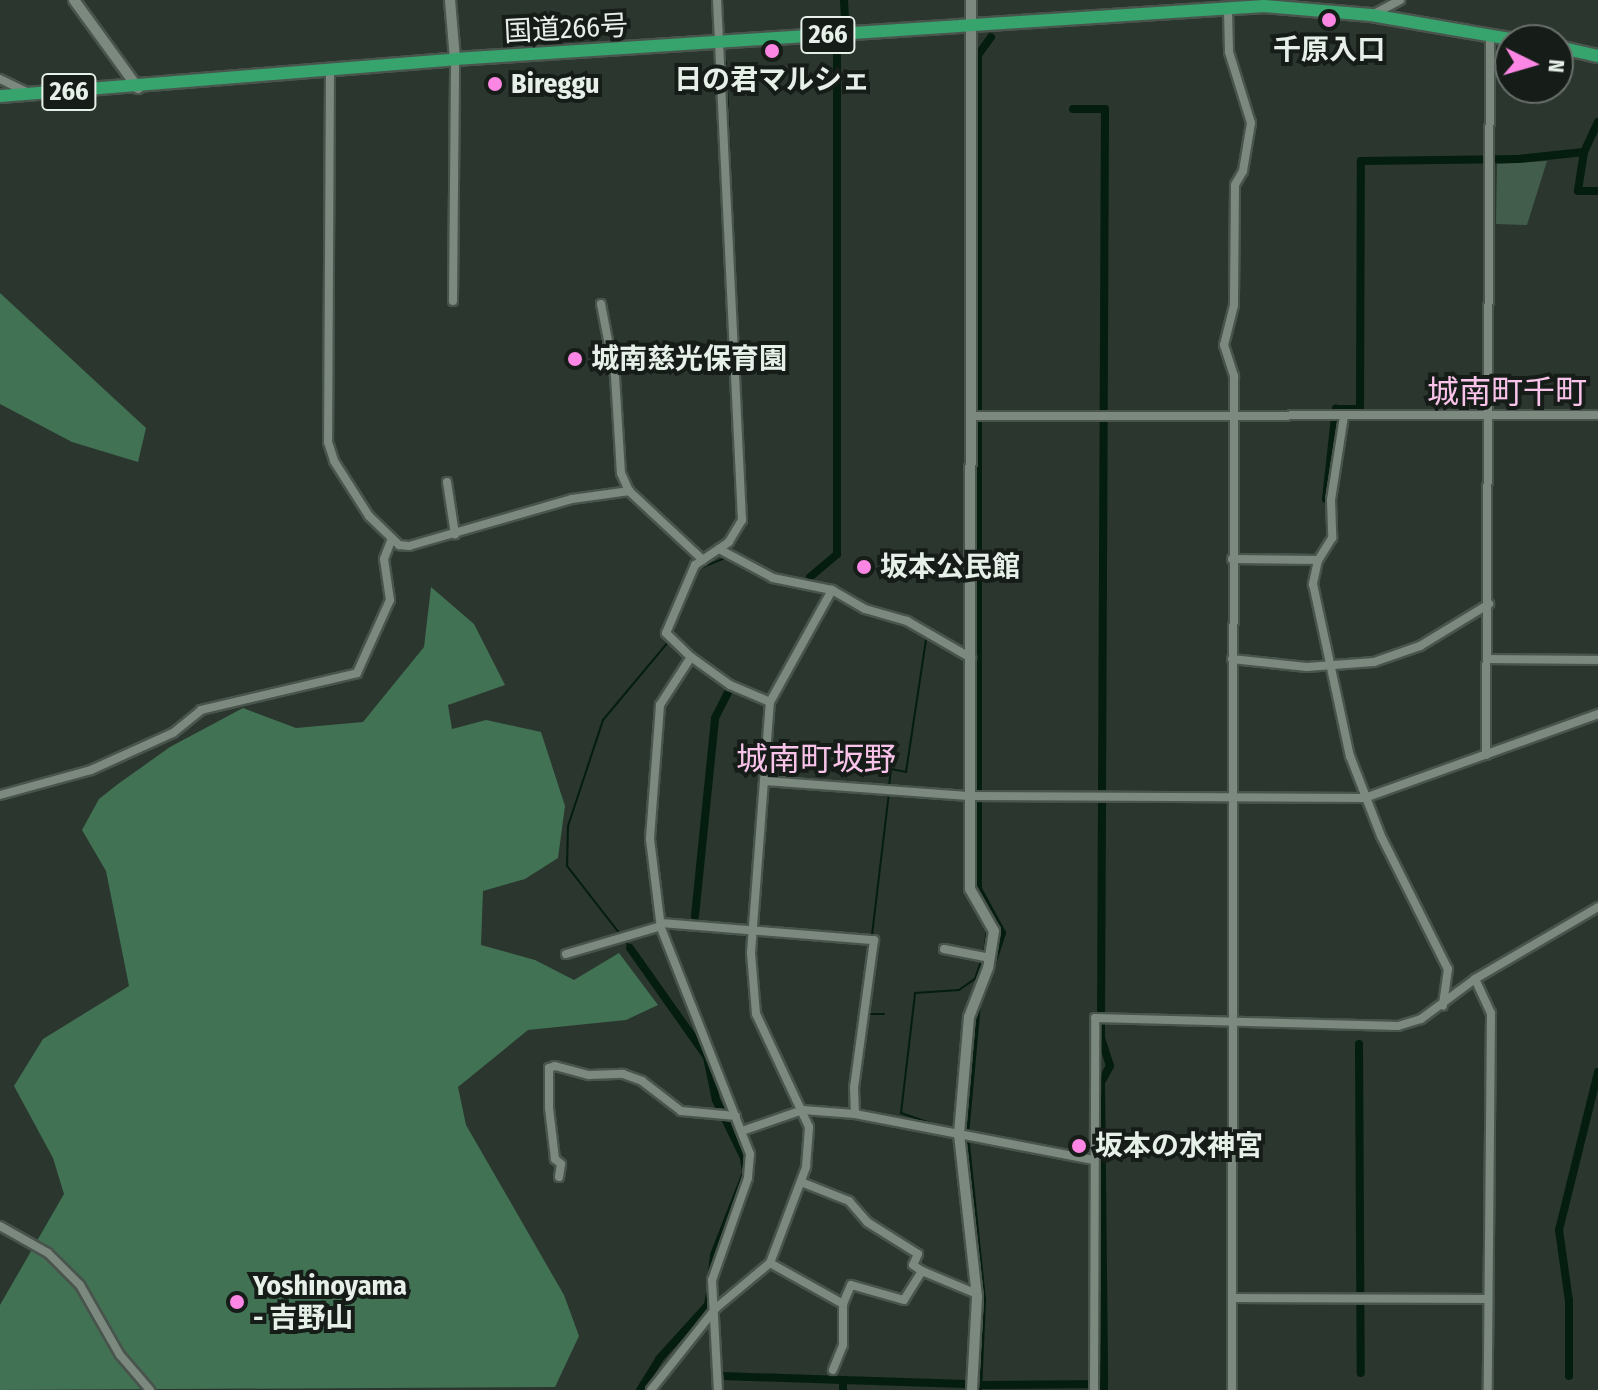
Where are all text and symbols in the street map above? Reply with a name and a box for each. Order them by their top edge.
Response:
street label: 国道266号 [503,9,629,49]
marker: 千原入口 [1320,11,1338,29]
road number: 266 [800,13,856,57]
north arrow [1494,24,1574,104]
place label: 千原入口 [1273,33,1385,67]
marker: 日の君マルシェ [763,42,781,60]
text: N [1542,58,1570,74]
place label: 日の君マルシェ [674,63,870,97]
place label: Bireggu [511,67,600,101]
road number: 266 [41,70,97,114]
marker: Bireggu [486,75,504,93]
place label: 城南慈光保育園 [591,342,787,376]
marker: 城南慈光保育園 [566,350,584,368]
district label: 城南町千町 [1427,373,1587,411]
place label: 坂本公民館 [880,550,1020,584]
marker: 坂本公民館 [855,558,873,576]
district label: 城南町坂野 [736,740,896,778]
place label: 坂本の水神宮 [1095,1129,1263,1163]
marker: 坂本の水神宮 [1070,1137,1088,1155]
place label: Yoshinoyama - 吉野山 [253,1269,407,1335]
marker: Yoshinoyama - 吉野山 [228,1293,246,1311]

